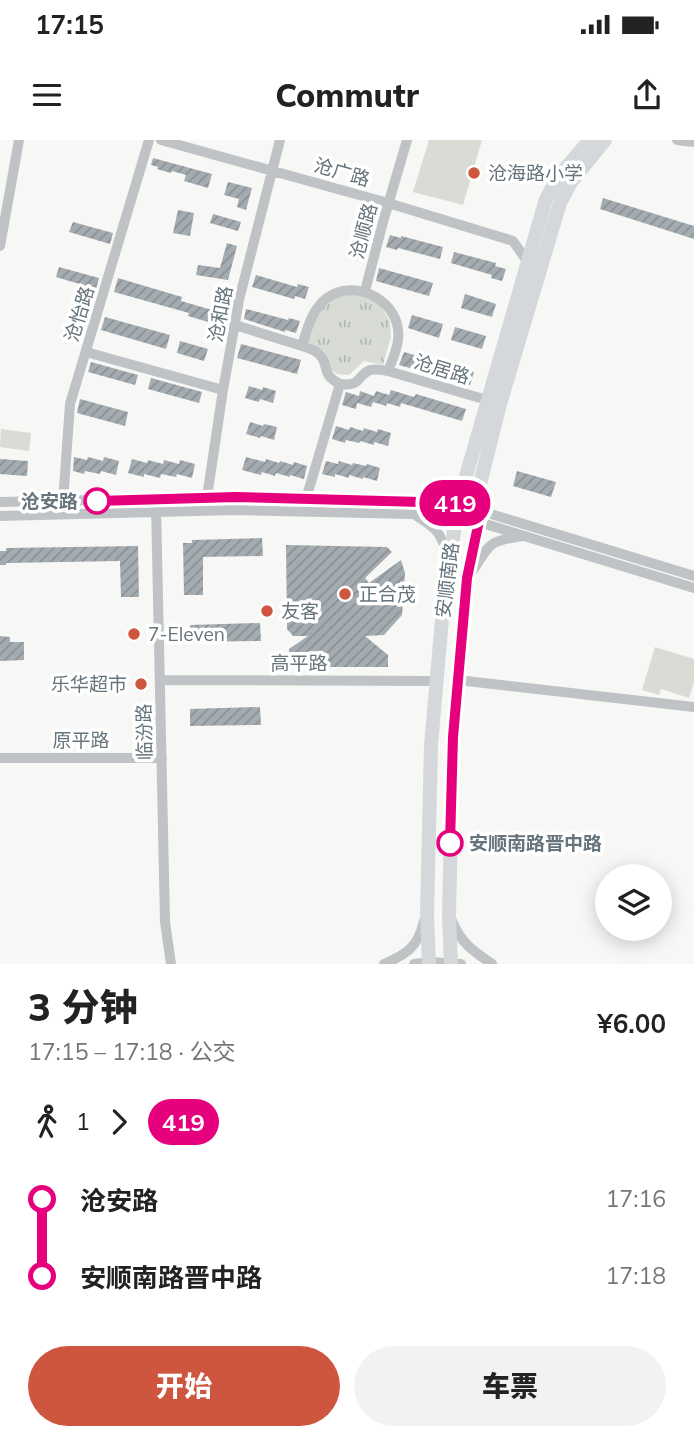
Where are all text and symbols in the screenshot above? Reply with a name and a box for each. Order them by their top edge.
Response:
text: 17:15 [35,8,104,41]
text: Commutr [275,75,419,115]
icon: menu [28,76,66,114]
icon: share [628,76,666,114]
street label: 沧广路 [311,153,373,191]
place label: 沧海路小学 [488,161,583,185]
marker: 沧海路小学 [466,165,482,181]
street label: 沧顺路 [344,200,382,262]
street label: 沧怡路 [59,283,99,345]
street label: 沧和路 [203,284,237,344]
street label: 沧居路 [411,349,473,389]
line badge: 419 [415,480,495,526]
marker: 沧安路 [84,488,110,514]
text: 419 [433,488,477,518]
place label: 沧安路 [21,489,78,513]
street label: 安顺南路 [430,541,464,619]
place label: 正合茂 [359,582,416,606]
marker: 正合茂 [337,586,353,602]
place label: 友客 [281,599,319,623]
marker: 友客 [259,603,275,619]
place label: 7-Eleven [148,622,225,646]
marker: 7-Eleven [126,626,142,642]
street label: 高平路 [270,651,328,675]
place label: 乐华超市 [51,672,127,696]
marker: 乐华超市 [133,676,149,692]
street label: 临汾路 [132,703,156,761]
street label: 原平路 [52,728,110,752]
marker: 安顺南路晋中路 [437,830,463,856]
place label: 安顺南路晋中路 [469,831,602,855]
map controls [595,864,672,941]
button: layers [595,864,672,941]
text: 3 分钟 [28,983,138,1031]
text: ¥6.00 [597,1007,666,1040]
text: 17:15 – 17:18 · 公交 [28,1037,236,1066]
icon: walk [28,1103,66,1141]
icon: forward [100,1103,138,1141]
text: 1 [76,1107,90,1136]
text: 419 [162,1107,205,1137]
text: 沧安路 [80,1184,158,1217]
text: 17:16 [606,1184,666,1213]
text: 安顺南路晋中路 [80,1261,262,1294]
text: 17:18 [606,1261,666,1290]
button: 开始 [28,1346,340,1426]
button: 车票 [354,1346,666,1426]

